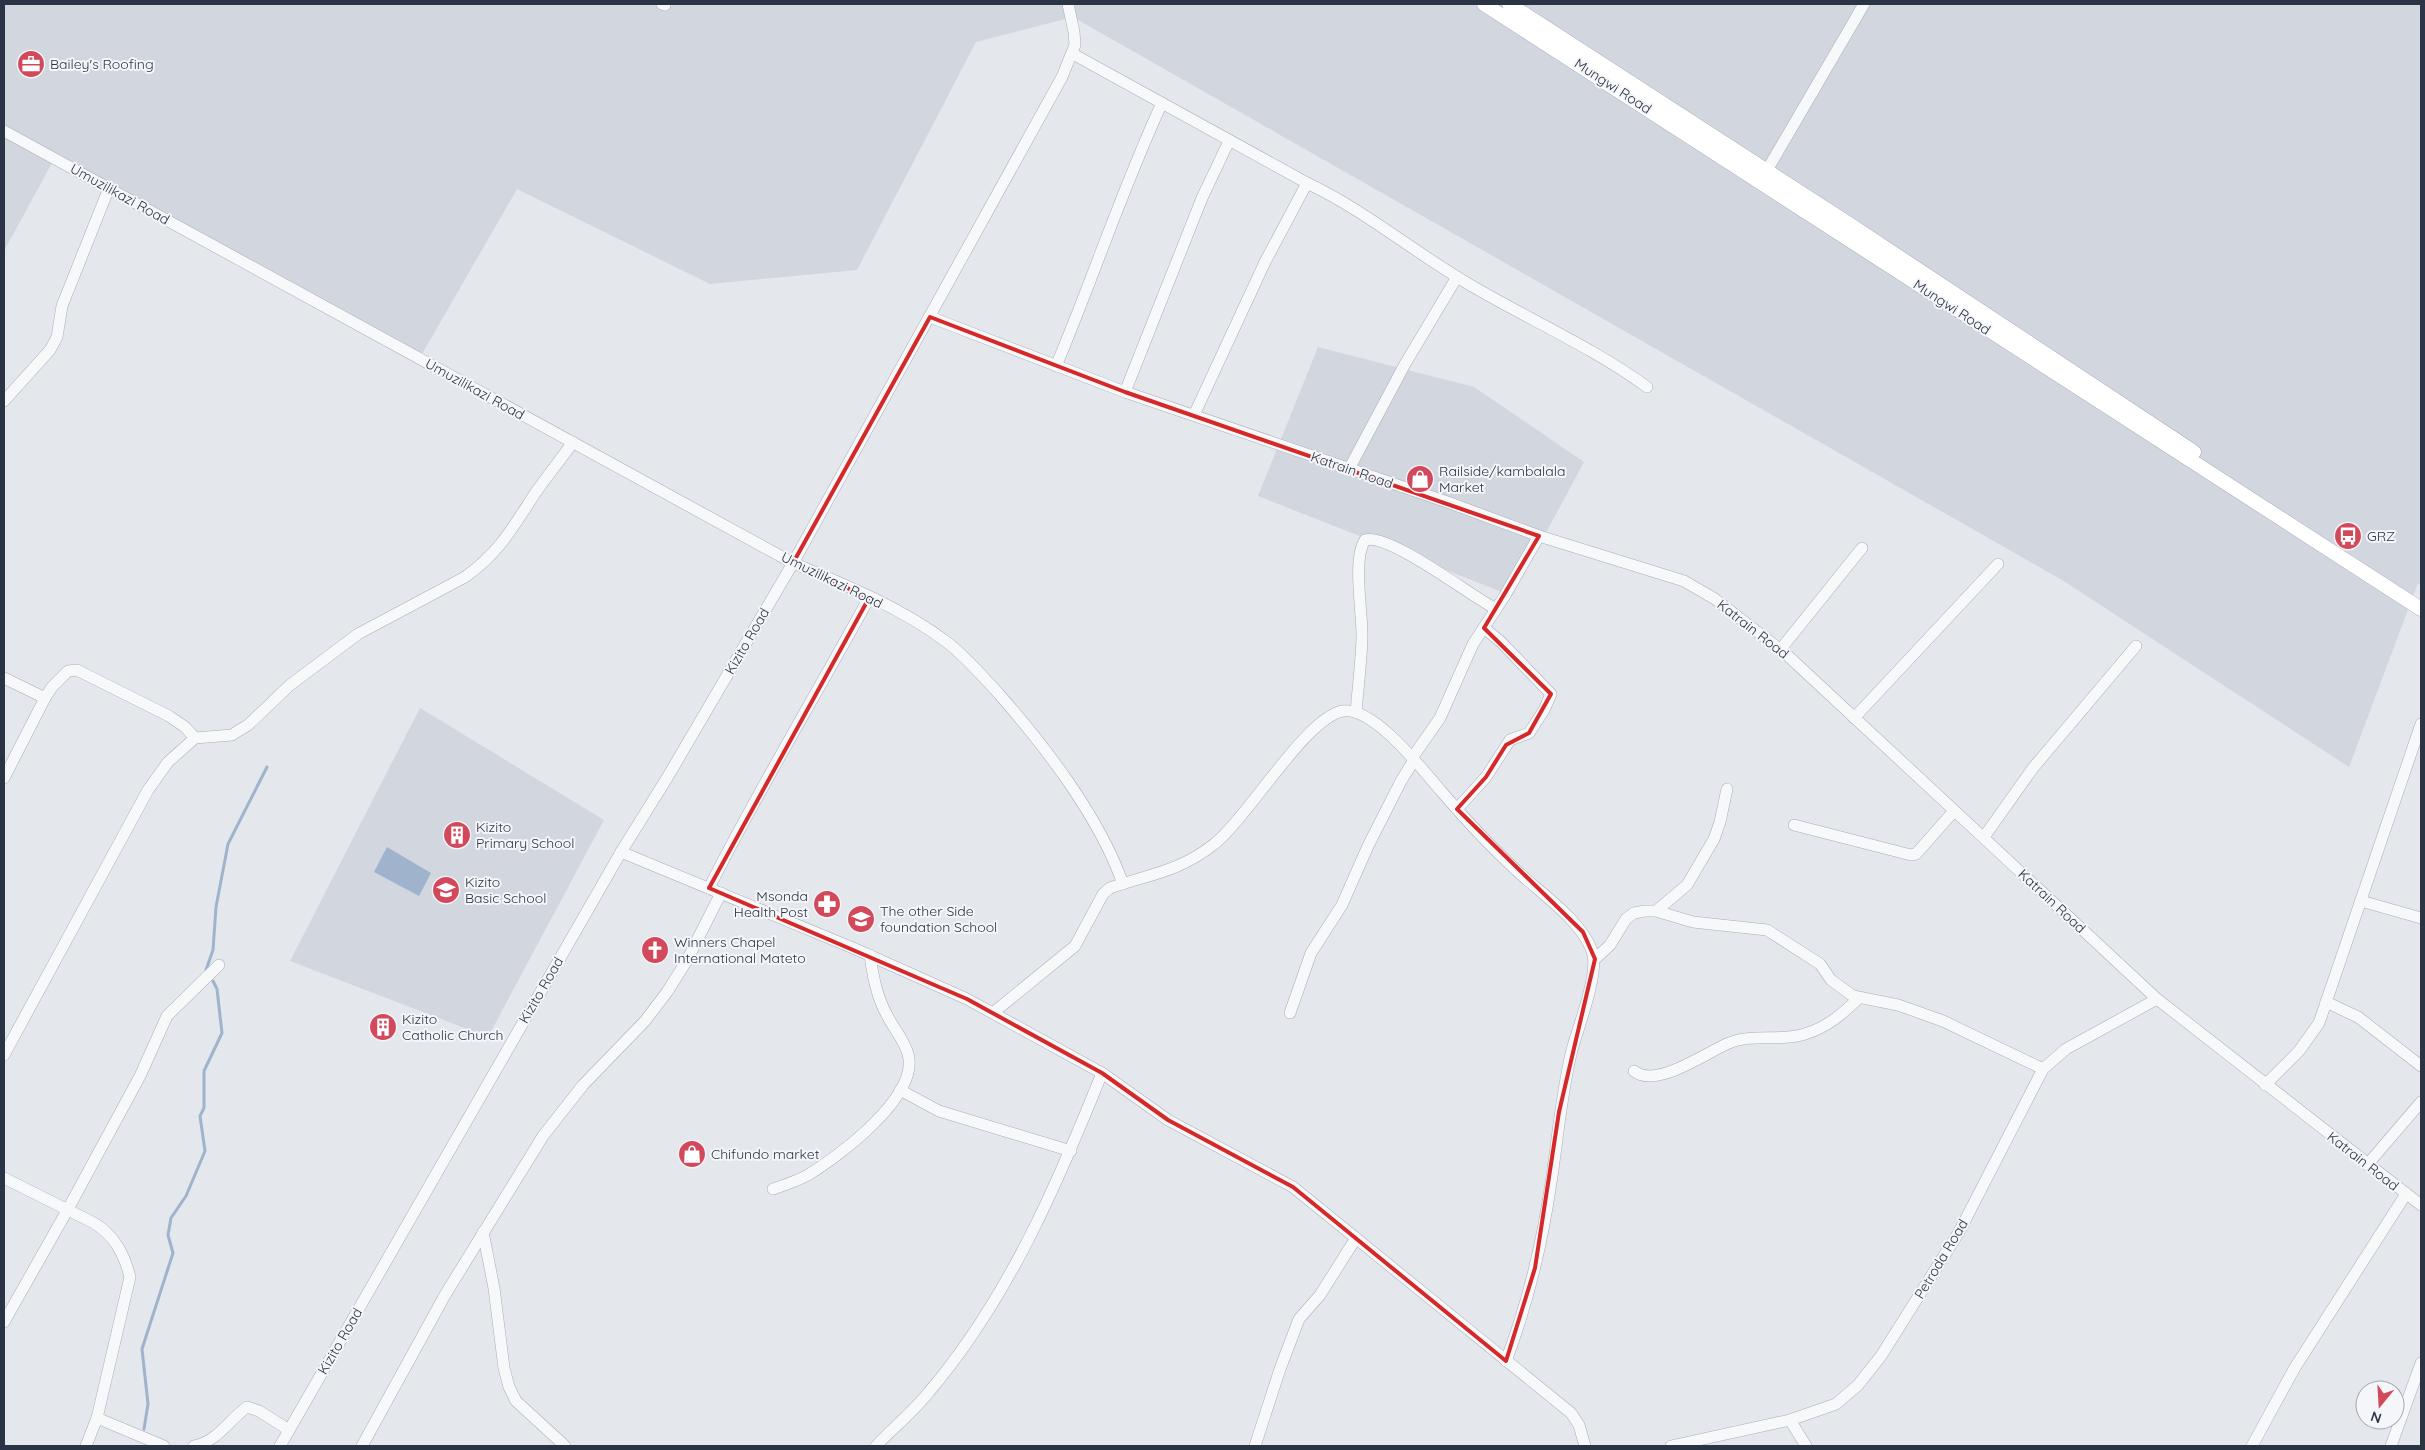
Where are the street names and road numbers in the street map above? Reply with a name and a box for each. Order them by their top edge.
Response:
street label: Mungwi Road [1571,54,1655,118]
street label: Umuzilikazi Road [67,159,173,229]
street label: Mungwi Road [1910,275,1994,339]
street label: Umuzilikazi Road [422,354,528,424]
street label: Katrain Road [1308,447,1396,493]
street label: Umuzilikazi Road [778,548,886,612]
street label: Katrain Road [1714,595,1792,663]
street label: Kizito Road [721,605,773,677]
street label: Katrain Road [2014,865,2090,937]
street label: Kizito Road [515,954,567,1026]
street label: Katrain Road [2324,1127,2402,1195]
street label: Petroda Road [1910,1216,1972,1302]
street label: Kizito Road [314,1305,366,1377]

